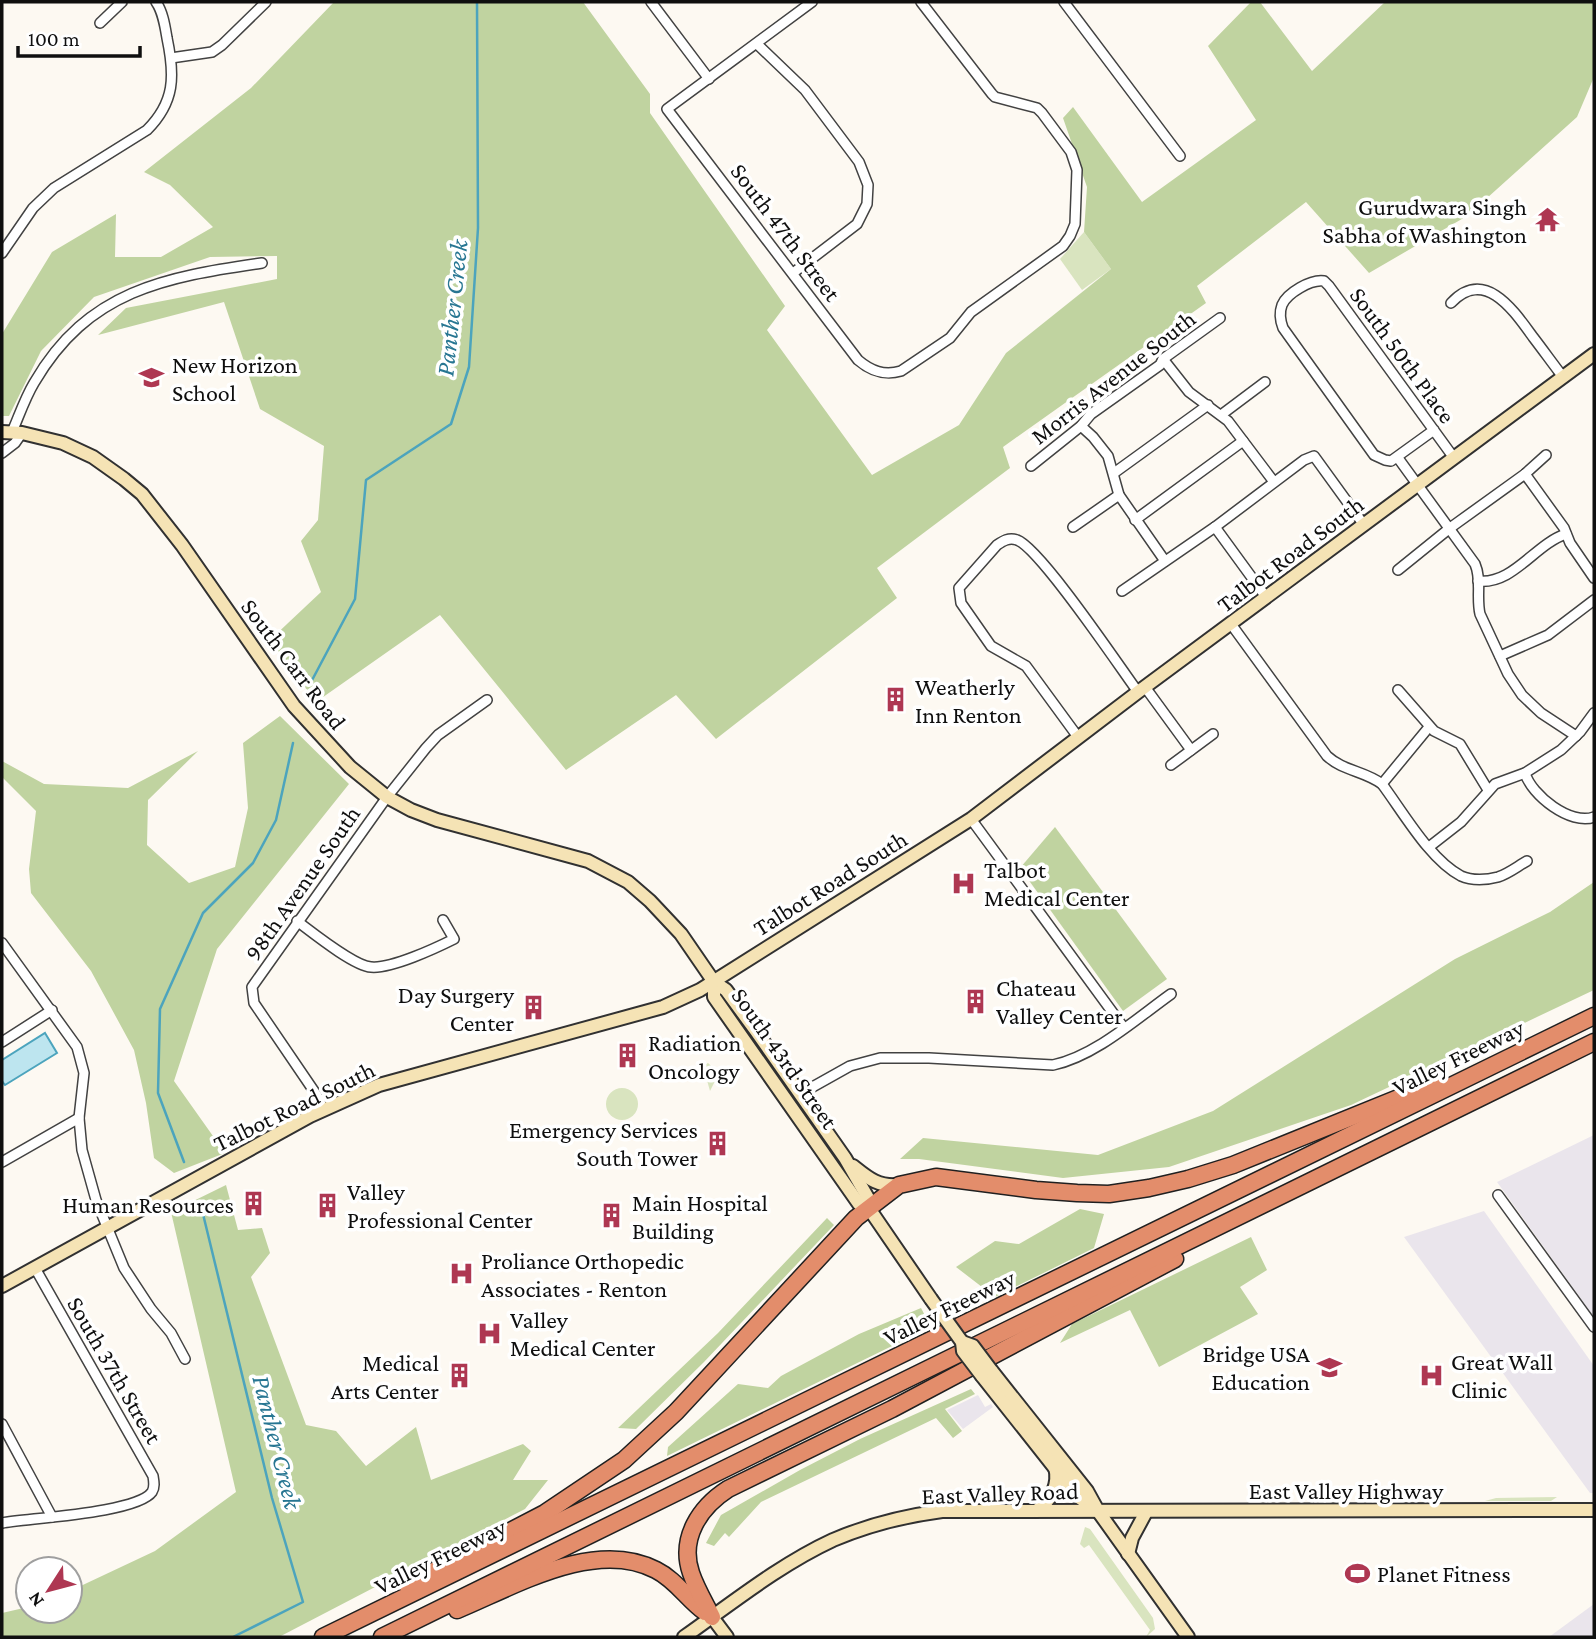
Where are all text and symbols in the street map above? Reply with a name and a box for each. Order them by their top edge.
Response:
scale bar [18,14,140,58]
text: 100 m [28,27,80,51]
street label: South 47th Street [725,158,847,307]
place label: Gurudwara Singh Sabha of Washington [1323,193,1527,248]
temple icon: Gurudwara Singh Sabha of Washington [1533,206,1561,234]
water label: Panther Creek [430,237,474,378]
street label: South 50th Place [1345,282,1461,428]
street label: Morris Avenue South [1025,304,1201,450]
place label: New Horizon School [172,351,298,406]
school or university icon: New Horizon School [138,364,166,392]
street label: Talbot Road South [1212,490,1369,618]
street label: South Carr Road [236,593,352,735]
place label: Weatherly Inn Renton [915,673,1022,728]
building icon: Weatherly Inn Renton [881,686,909,714]
street label: 98th Avenue South [239,801,365,965]
street label: Talbot Road South [748,825,912,941]
place label: Talbot Medical Center [984,856,1130,911]
hospital icon: Talbot Medical Center [950,869,978,897]
place label: Chateau Valley Center [996,974,1123,1029]
place label: Day Surgery Center [398,981,515,1036]
street label: South 43rd Street [726,982,844,1135]
building icon: Chateau Valley Center [962,987,990,1015]
building icon: Day Surgery Center [520,994,548,1022]
street label: Valley Freeway [1388,1013,1529,1100]
place label: Radiation Oncology [648,1029,741,1084]
building icon: Radiation Oncology [614,1042,642,1070]
street label: Talbot Road South [209,1055,379,1157]
place label: Emergency Services South Tower [509,1116,698,1171]
building icon: Emergency Services South Tower [704,1129,732,1157]
place label: Valley Professional Center [347,1178,533,1233]
place label: Main Hospital Building [632,1189,768,1244]
building icon: Human Resources [240,1190,268,1218]
place label: Human Resources [62,1191,234,1218]
building icon: Valley Professional Center [313,1191,341,1219]
building icon: Main Hospital Building [598,1202,626,1230]
place label: Proliance Orthopedic Associates - Renton [481,1247,684,1302]
hospital icon: Proliance Orthopedic Associates - Renton [447,1260,475,1288]
street label: Valley Freeway [879,1263,1020,1350]
street label: South 37th Street [62,1292,168,1449]
place label: Valley Medical Center [510,1306,656,1361]
hospital icon: Valley Medical Center [476,1319,504,1347]
place label: Bridge USA Education [1202,1340,1310,1395]
place label: Great Wall Clinic [1451,1348,1553,1403]
place label: Medical Arts Center [331,1349,439,1404]
school or university icon: Bridge USA Education [1316,1353,1344,1381]
hospital icon: Great Wall Clinic [1417,1361,1445,1389]
building icon: Medical Arts Center [445,1362,473,1390]
water label: Panther Creek [246,1372,308,1514]
street label: East Valley Road [921,1477,1079,1509]
street label: East Valley Highway [1249,1477,1444,1504]
street label: Valley Freeway [370,1512,511,1599]
north arrow [14,1555,84,1625]
sports icon: Planet Fitness [1343,1559,1371,1587]
place label: Planet Fitness [1377,1560,1511,1587]
text: N [23,1588,48,1611]

